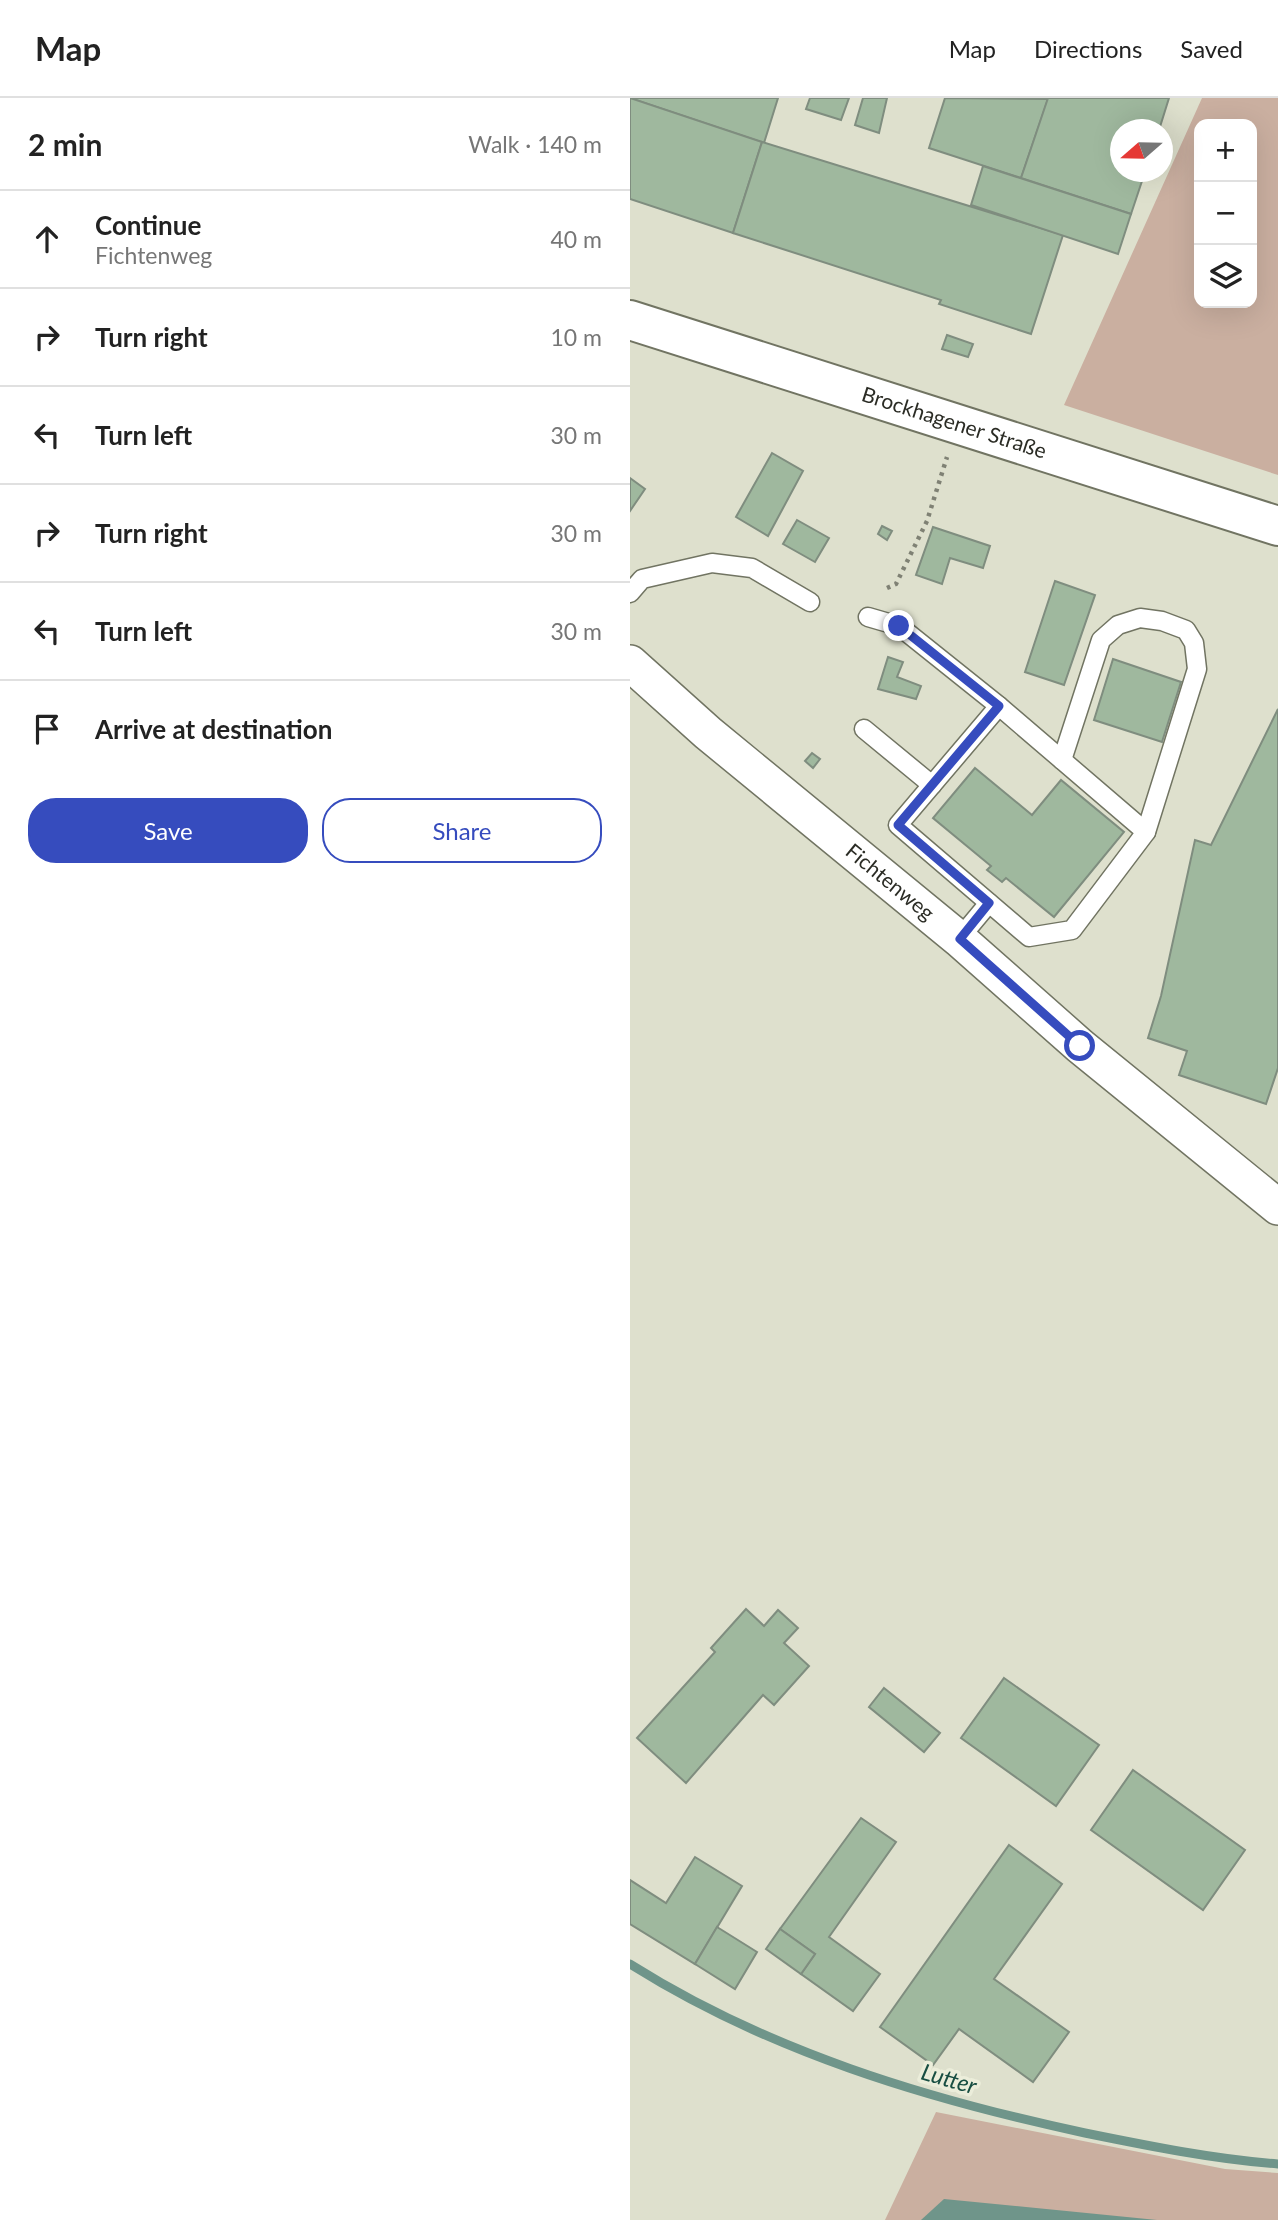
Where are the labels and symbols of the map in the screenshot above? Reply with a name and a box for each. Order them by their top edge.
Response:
north arrow [1110,119,1173,182]
street label: Brockhagener Straße [859,381,1050,463]
route end [883,610,914,641]
street label: Fichtenweg [841,837,940,925]
route start [1064,1030,1095,1061]
water label: Lutter [918,2057,981,2100]

